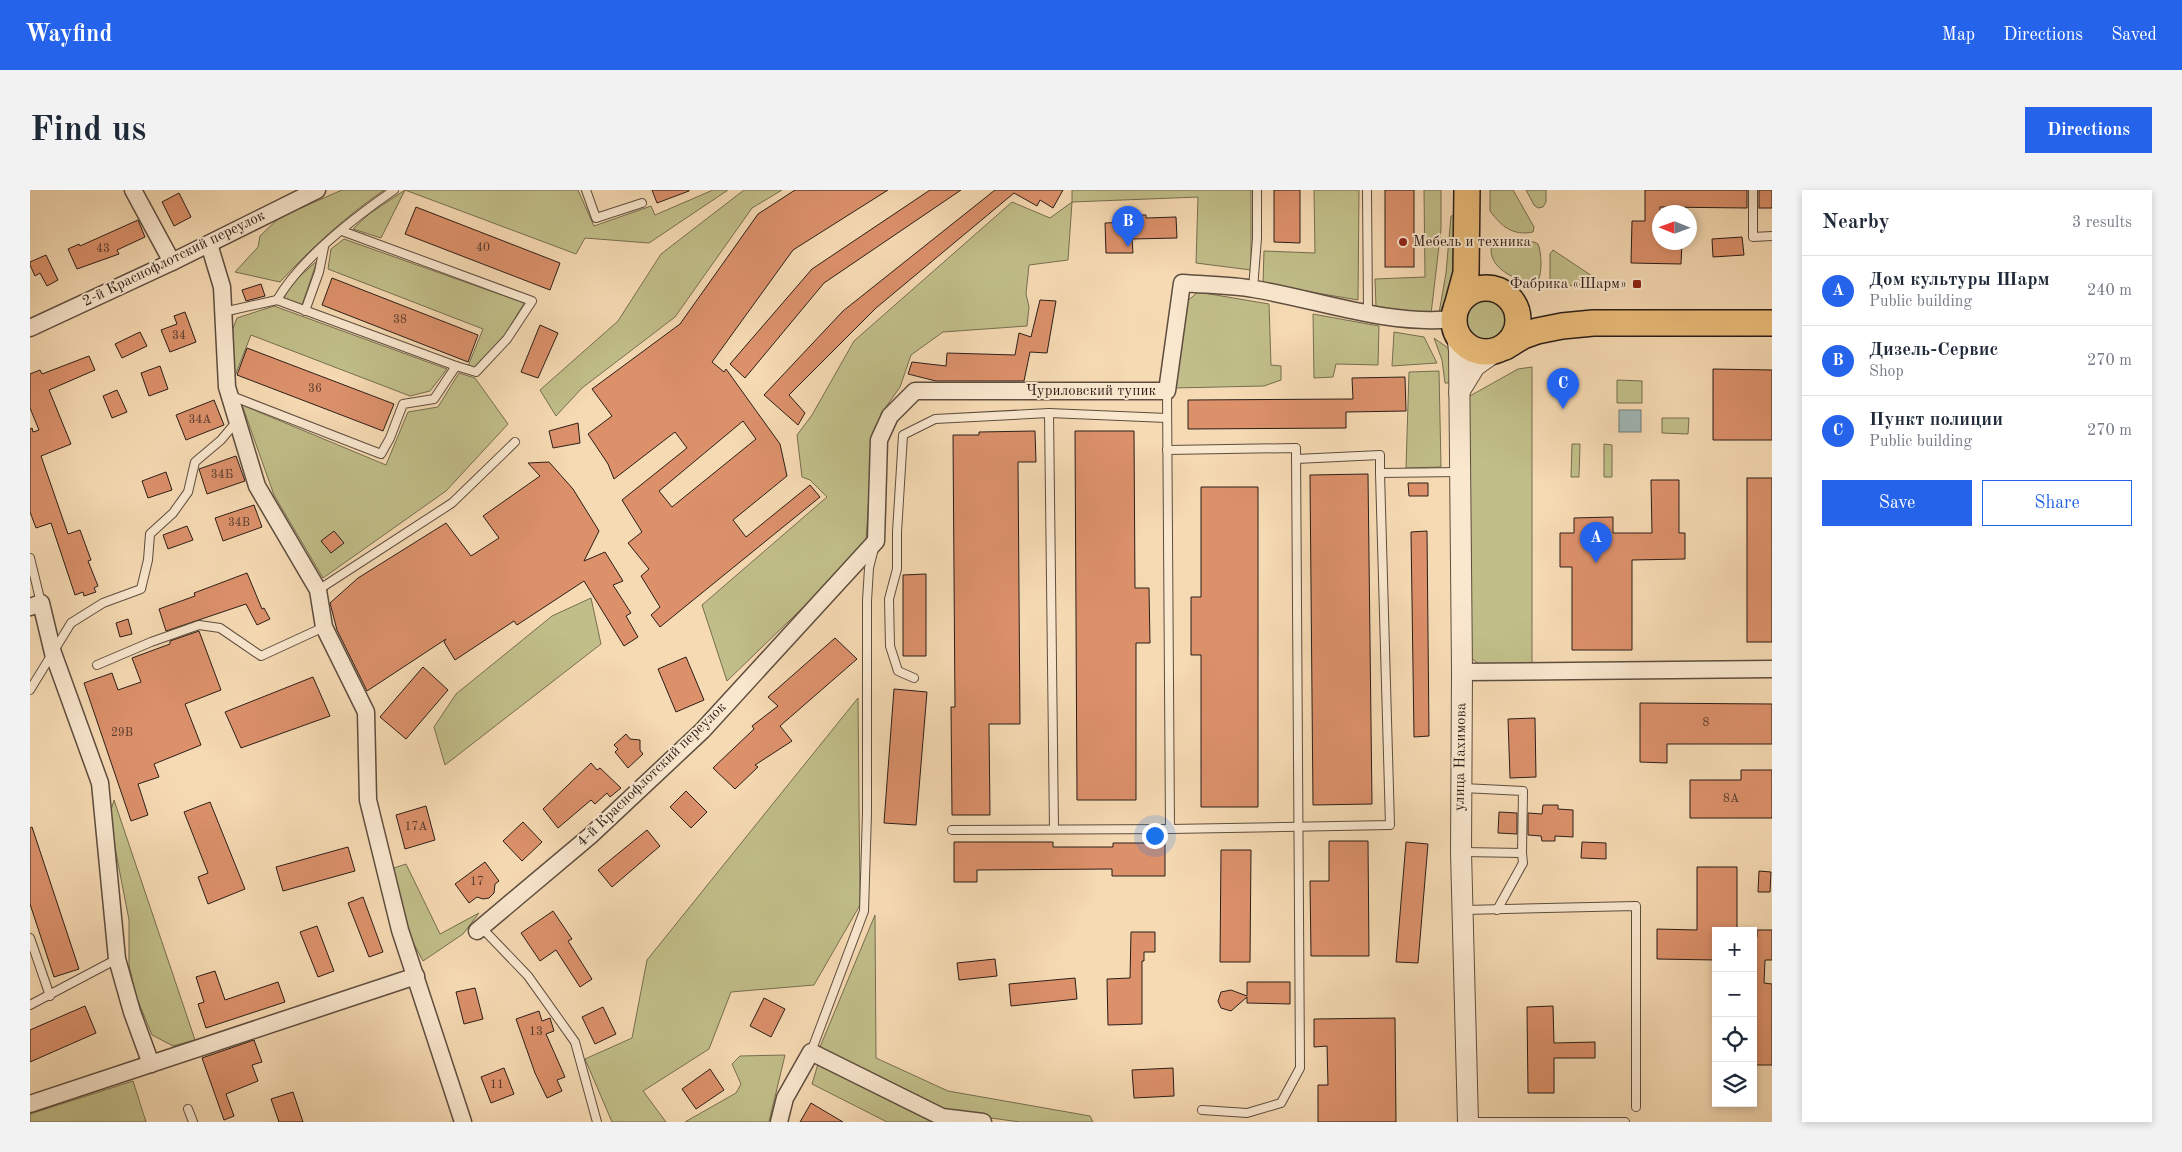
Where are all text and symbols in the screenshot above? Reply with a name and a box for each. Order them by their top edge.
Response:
text: Wayfind [25,23,112,47]
text: Map [1942,26,1975,44]
text: Directions [2003,26,2083,44]
text: Saved [2111,26,2157,44]
button: Directions [2025,107,2152,153]
text: Find us [30,113,146,148]
north arrow [1652,205,1697,250]
pin: B [1112,206,1144,247]
street label: 2-й Краснофлотский переулок [81,208,268,310]
text: Nearby [1822,212,1890,233]
text: 3 results [2072,215,2132,231]
place label: Мебель и техника [1413,235,1531,250]
marker: Мебель и техника [1397,236,1409,248]
house number: 40 [476,242,490,254]
house number: 43 [96,243,110,255]
text: Дом культуры Шарм [1869,271,2050,290]
place label: Фабрика «Шарм» [1510,277,1627,292]
marker: Фабрика «Шарм» [1631,278,1643,290]
text: A [1832,283,1844,299]
text: 240 m [2087,283,2132,299]
text: Public building [1869,294,1972,310]
house number: 38 [393,314,407,326]
house number: 34 [172,330,186,342]
text: Дизель-Сервис [1869,341,1998,360]
text: B [1832,353,1844,369]
text: 270 m [2087,353,2132,369]
text: Shop [1869,364,1904,380]
pin: C [1547,368,1579,409]
house number: 36 [308,383,322,395]
street label: Чуриловский тупик [1026,384,1157,399]
text: Пункт полиции [1869,411,2003,430]
house number: 34А [188,414,212,426]
text: C [1833,423,1843,439]
text: 270 m [2087,423,2132,439]
text: Public building [1869,434,1972,450]
house number: 34Б [211,469,233,481]
button: Save [1822,480,1972,526]
button: Share [1982,480,2132,526]
house number: 34В [228,517,250,529]
pin: A [1580,522,1612,563]
street label: 4-й Краснофлотский переулок [575,700,730,850]
street label: улица Нахимова [1453,702,1469,811]
house number: 8 [1703,717,1710,729]
house number: 29В [111,727,133,739]
house number: 8А [1723,793,1739,805]
house number: 17А [404,821,428,833]
your location [1142,823,1168,849]
house number: 17 [470,876,484,888]
map controls [1712,927,1757,1107]
button: + [1712,927,1757,972]
button: − [1712,972,1757,1017]
button: locate [1712,1017,1757,1062]
house number: 13 [529,1026,543,1038]
button: layers [1712,1062,1757,1107]
house number: 11 [490,1079,504,1091]

